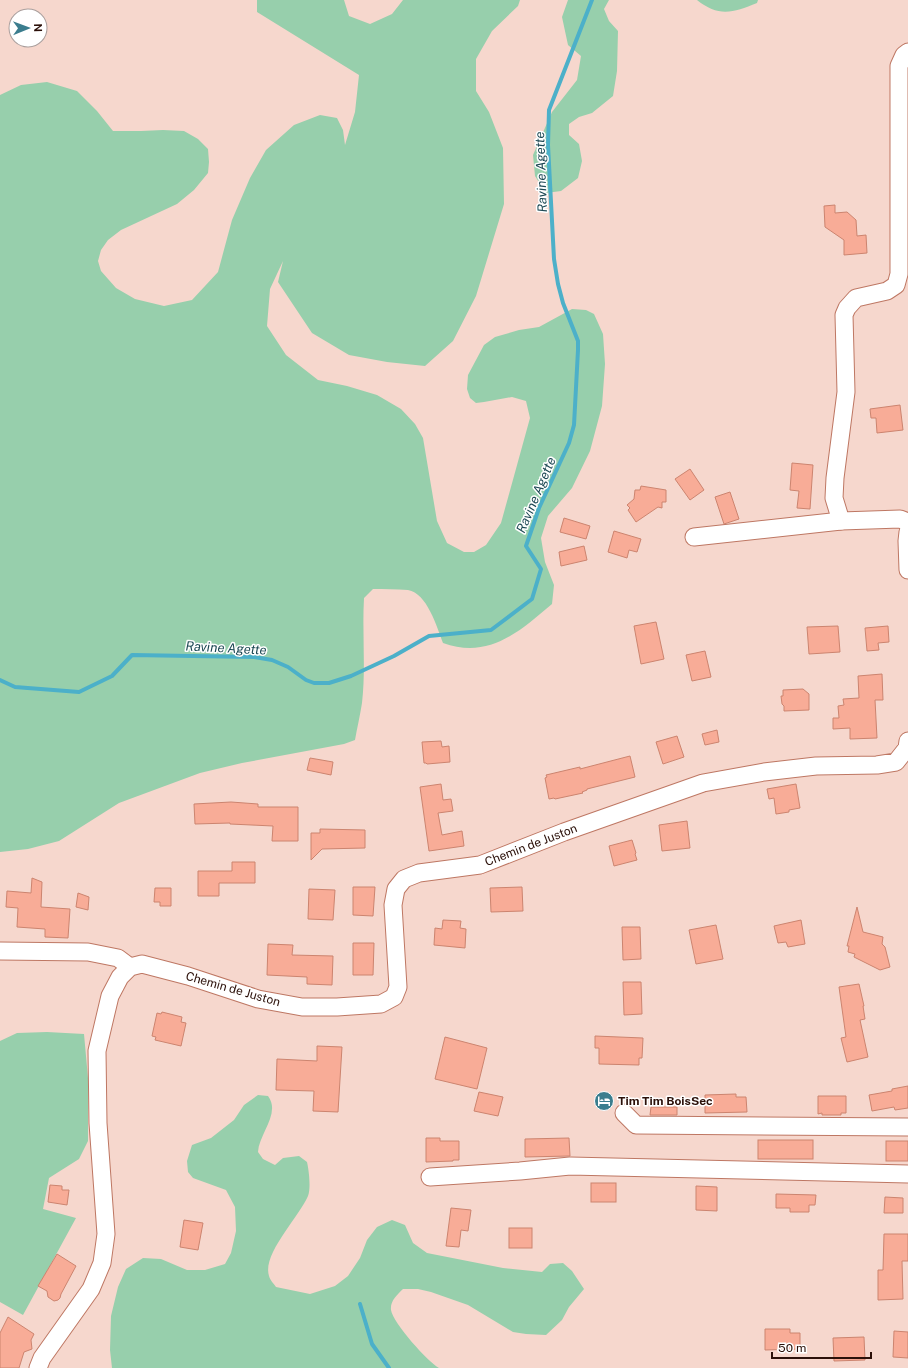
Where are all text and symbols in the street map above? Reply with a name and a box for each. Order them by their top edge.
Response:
north arrow [8,8,48,48]
text: N [32,23,44,32]
water label: Ravine Agette [532,131,550,213]
water label: Ravine Agette [513,455,559,535]
water label: Ravine Agette [185,638,267,658]
street label: Chemin de Juston [483,821,579,869]
street label: Chemin de Juston [184,969,282,1009]
hotel icon: Tim Tim BoisSec [593,1090,615,1112]
place label: Tim Tim BoisSec [618,1094,713,1108]
scale bar [772,1334,871,1360]
text: 50 m [778,1341,806,1355]

